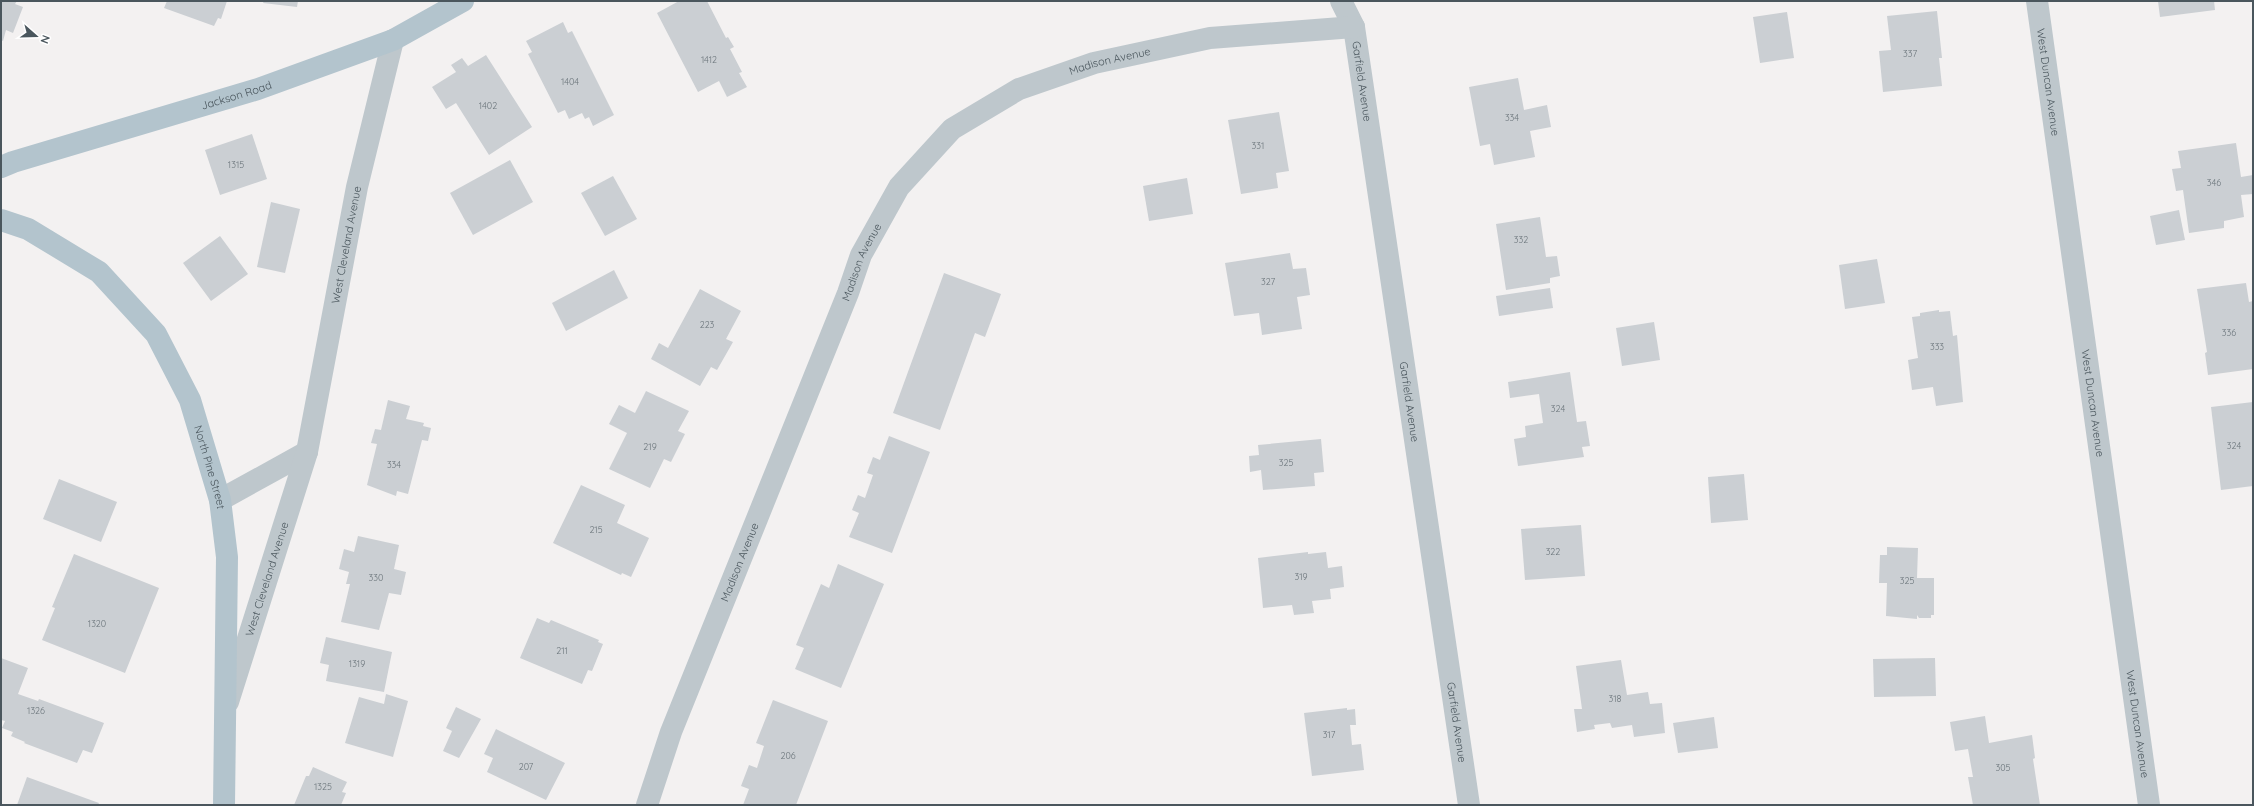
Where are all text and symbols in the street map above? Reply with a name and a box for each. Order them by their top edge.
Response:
north arrow [16,16,56,56]
street label: West Duncan Avenue [2034,27,2063,137]
text: N [37,33,53,46]
street label: Garfield Avenue [1349,40,1375,122]
street label: Madison Avenue [1067,44,1152,78]
house number: 337 [1903,48,1917,59]
house number: 1412 [701,54,717,65]
house number: 1404 [561,76,579,87]
street label: Jackson Road [199,78,273,113]
house number: 1402 [479,100,497,111]
house number: 334 [1505,112,1519,123]
house number: 331 [1252,140,1264,151]
house number: 1315 [228,159,244,170]
house number: 346 [2207,177,2221,188]
street label: West Cleveland Avenue [328,185,364,305]
street label: Madison Avenue [839,221,884,303]
house number: 332 [1514,234,1528,245]
house number: 327 [1261,276,1275,287]
house number: 223 [700,319,715,330]
house number: 336 [2222,327,2236,338]
house number: 333 [1930,341,1944,352]
street label: West Duncan Avenue [2079,348,2107,458]
street label: Garfield Avenue [1397,361,1422,443]
house number: 324 [1551,403,1565,414]
street label: North Pine Street [191,424,228,510]
house number: 324 [2227,440,2241,451]
house number: 219 [643,441,657,452]
house number: 325 [1279,457,1293,468]
house number: 334 [387,459,401,470]
street label: West Cleveland Avenue [242,520,292,638]
street label: Madison Avenue [717,521,762,604]
house number: 215 [589,524,603,535]
house number: 322 [1546,546,1560,557]
house number: 319 [1294,571,1308,582]
house number: 330 [369,572,383,583]
house number: 325 [1900,575,1914,586]
house number: 1320 [88,618,106,629]
house number: 211 [556,645,568,656]
house number: 1319 [349,658,365,669]
street label: West Duncan Avenue [2123,669,2152,779]
street label: Garfield Avenue [1444,681,1470,763]
house number: 318 [1609,693,1622,704]
house number: 1326 [27,705,45,716]
house number: 317 [1323,729,1336,740]
house number: 206 [780,750,796,761]
house number: 207 [519,761,534,772]
house number: 305 [1996,762,2011,773]
house number: 1325 [314,781,332,792]

